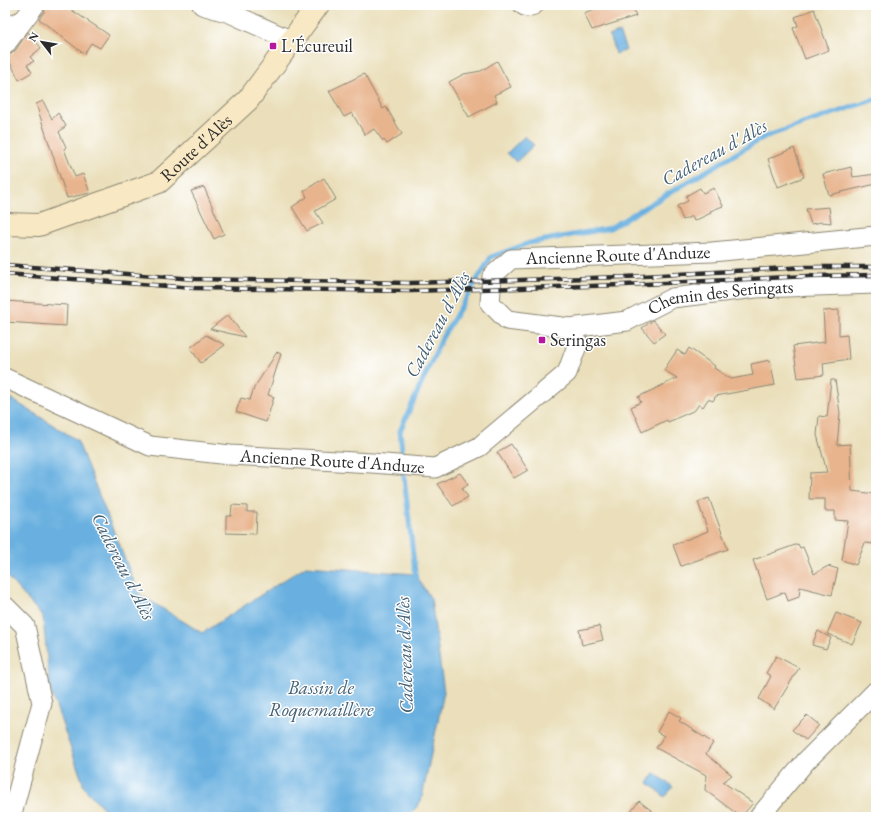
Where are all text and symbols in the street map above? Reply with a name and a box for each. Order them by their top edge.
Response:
north arrow [22,22,62,62]
text: N [25,29,42,44]
place label: L'Écureuil [281,34,353,57]
marker: L'Écureuil [268,41,278,51]
street label: Route d'Alès [155,108,237,186]
water label: Cadereau d'Alès [657,113,772,192]
street label: Ancienne Route d'Anduze [524,240,711,269]
water label: Cadereau d'Alès [399,266,476,382]
street label: Chemin des Seringats [643,275,794,320]
place label: Seringas [550,328,606,351]
marker: Seringas [537,335,547,345]
street label: Ancienne Route d'Anduze [238,444,425,478]
water label: Cadereau d'Alès [86,508,162,625]
water label: Cadereau d'Alès [390,595,419,714]
water label: Bassin de Roquemaillère [269,675,374,723]

